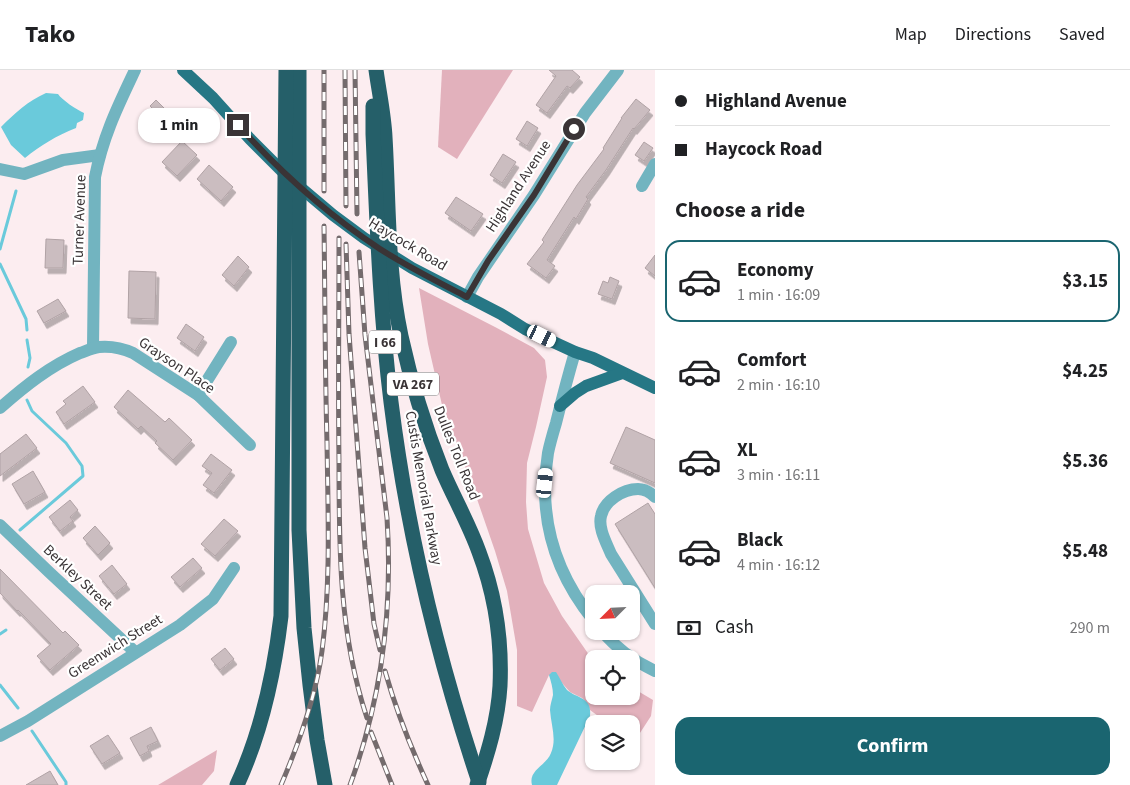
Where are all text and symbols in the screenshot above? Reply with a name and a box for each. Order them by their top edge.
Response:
text: Tako [25,17,75,52]
text: Map [895,22,927,47]
text: Directions [955,22,1031,47]
text: Saved [1059,22,1105,47]
text: Highland Avenue [705,88,847,115]
callout: 1 min [138,108,220,142]
text: 1 min [160,114,198,136]
route end [227,114,249,136]
route start [563,118,585,140]
street label: Highland Avenue [481,136,556,237]
text: Haycock Road [705,136,822,163]
street label: Turner Avenue [67,174,92,266]
text: Choose a ride [675,194,805,226]
street label: Haycock Road [364,213,451,276]
text: Economy [737,257,814,284]
icon: car [677,259,722,304]
text: $3.15 [1062,268,1108,295]
text: 1 min · 16:09 [737,284,820,306]
car [525,323,558,349]
road number: I 66 [369,330,401,354]
street label: Grayson Place [134,332,219,399]
text: Comfort [737,347,807,374]
icon: car [677,349,722,394]
text: $4.25 [1062,358,1108,385]
road number: VA 267 [387,372,439,396]
text: 2 min · 16:10 [737,374,820,396]
street label: Dulles Toll Road [428,403,485,503]
street label: Custis Memorial Parkway [400,409,447,567]
text: XL [737,437,758,464]
icon: car [677,439,722,484]
text: $5.36 [1062,448,1108,475]
text: 3 min · 16:11 [737,464,820,486]
car [535,467,554,499]
text: Black [737,527,783,554]
icon: car [677,529,722,574]
text: $5.48 [1062,538,1108,565]
street label: Berkley Street [38,540,117,615]
text: 4 min · 16:12 [737,554,820,576]
north arrow [585,585,640,640]
map controls [585,585,640,770]
street label: Greenwich Street [64,609,166,684]
icon: cash [675,614,703,642]
text: Cash [715,614,754,641]
text: 290 m [1070,617,1110,639]
button: locate [585,650,640,705]
button: layers [585,715,640,770]
button: Confirm [675,717,1110,775]

